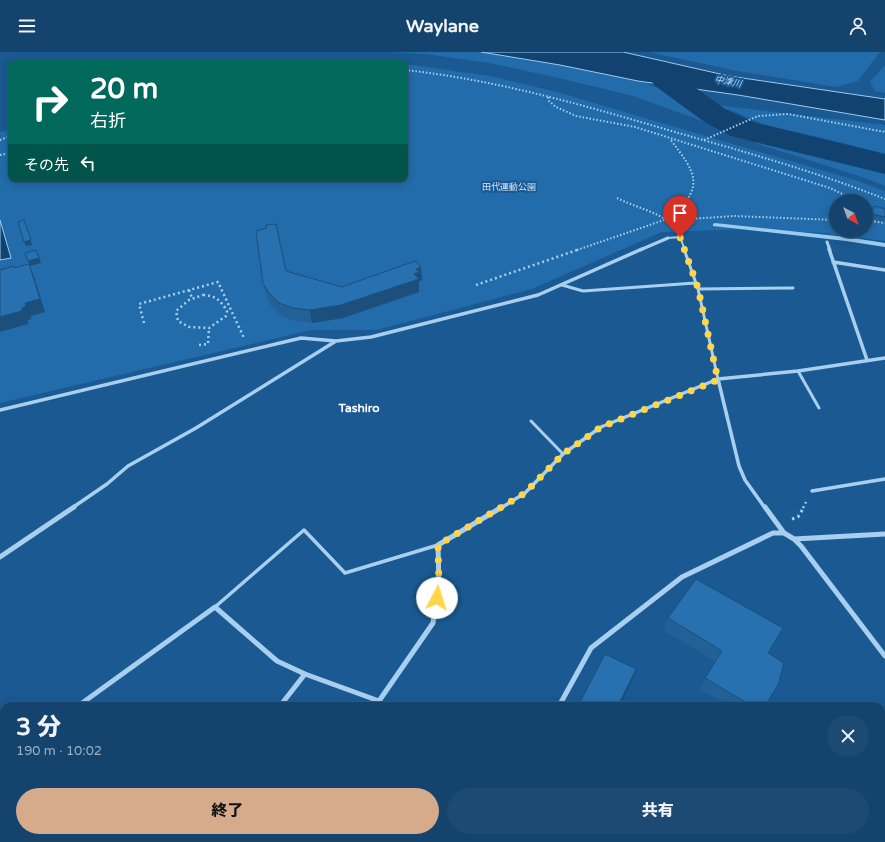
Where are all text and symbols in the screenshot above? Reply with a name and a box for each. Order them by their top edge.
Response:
icon: menu [16,15,38,37]
text: Waylane [406,15,479,37]
icon: person [847,15,869,37]
text: 20 m [90,72,158,106]
water label: 中津川 [714,74,743,90]
icon: right [24,76,76,128]
text: 右折 [90,110,126,132]
icon: left [77,152,99,174]
text: その先 [24,156,69,174]
park label: 田代運動公園 [482,181,536,193]
north arrow [829,194,873,238]
map controls [829,194,873,238]
pin [663,196,697,237]
icon: arrive [669,202,691,224]
district label: Tashiro [338,401,379,415]
position arrow [416,577,458,619]
text: 3 分 [16,713,61,742]
button: close [827,715,869,757]
text: 190 m · 10:02 [16,743,102,759]
button: 終了 [16,788,439,834]
button: 共有 [447,788,869,834]

